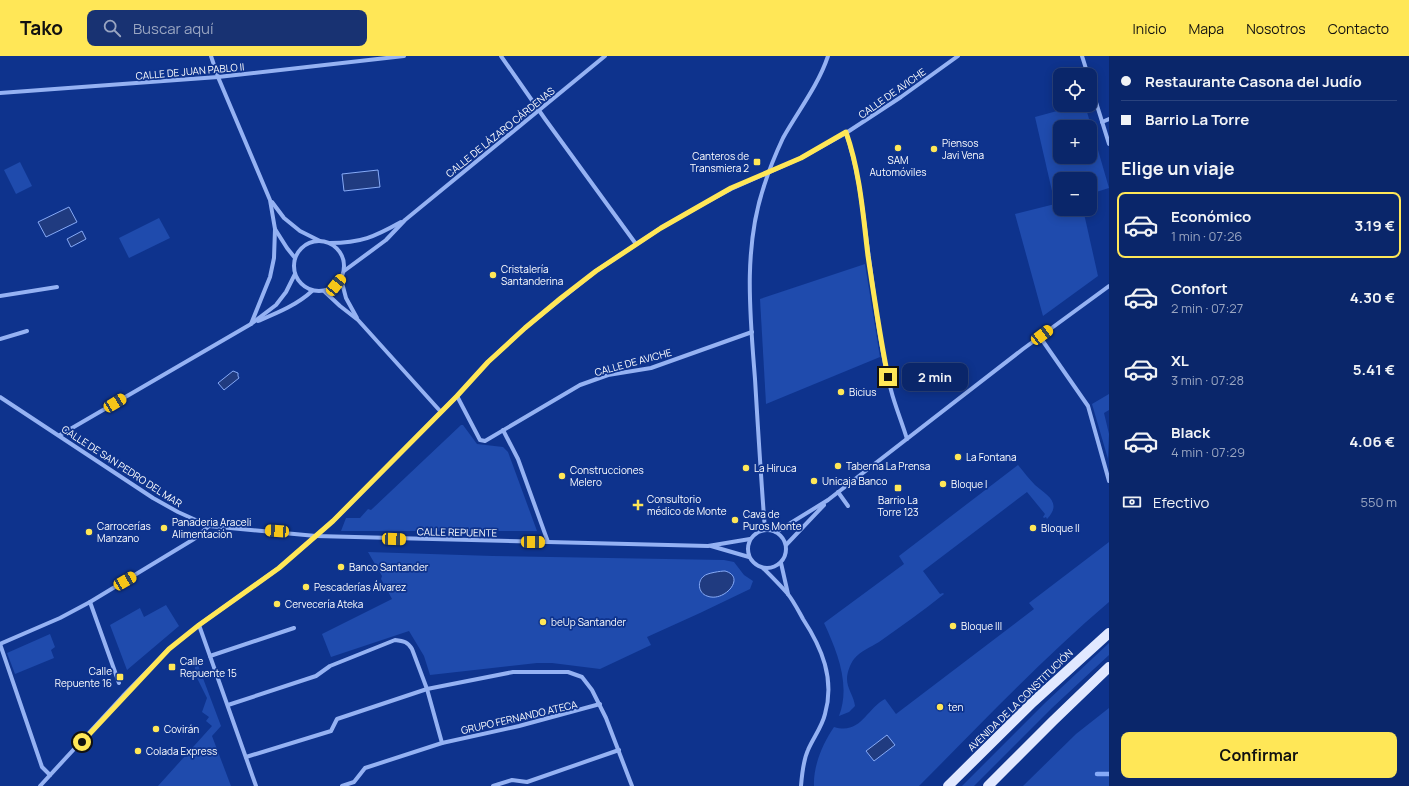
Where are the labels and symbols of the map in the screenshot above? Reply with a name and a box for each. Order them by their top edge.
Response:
street label: CALLE DE JUAN PABLO II [135,59,245,83]
street label: CALLE DE AVICHE [855,64,929,121]
street label: CALLE DE LÁZARO CÁRDENAS [443,84,557,180]
place label: Piensos Javi Vena [942,136,984,162]
marker: SAM Automóviles [893,143,903,153]
marker: Piensos Javi Vena [929,144,939,154]
place label: Canteros de Transmiera 2 [690,149,749,175]
place label: SAM Automóviles [869,153,927,179]
marker: Canteros de Transmiera 2 [752,157,762,167]
place label: Cristalería Santanderina [501,262,563,288]
marker: Cristalería Santanderina [488,270,498,280]
car [324,272,348,298]
car [1029,323,1055,347]
street label: CALLE DE AVICHE [593,345,673,379]
callout: 2 min [902,363,968,391]
route end [879,368,897,386]
place label: Bicius [849,385,876,399]
marker: Bicius [836,387,846,397]
car [102,392,128,414]
street label: CALLE DE SAN PEDRO DEL MAR [59,422,185,510]
place label: La Fontana [966,450,1016,464]
marker: La Fontana [953,452,963,462]
place label: Taberna La Prensa [846,459,930,473]
place label: La Hiruca [754,461,796,475]
marker: Taberna La Prensa [833,461,843,471]
place label: Construcciones Melero [570,463,644,489]
marker: La Hiruca [741,463,751,473]
marker: Construcciones Melero [557,471,567,481]
place label: Unicaja Banco [822,474,887,488]
marker: Unicaja Banco [809,476,819,486]
place label: Bloque I [951,477,987,491]
marker: Bloque I [938,479,948,489]
marker: Barrio La Torre 123 [893,483,903,493]
place label: Consultorio médico de Monte [647,492,727,518]
place label: Barrio La Torre 123 [877,493,919,519]
marker: Consultorio médico de Monte [632,499,644,511]
place label: Cava de Puros Monte [743,507,802,533]
place label: Panaderia Araceli Alimentación [172,515,251,541]
marker: Cava de Puros Monte [730,515,740,525]
place label: Carrocerías Manzano [97,519,151,545]
place label: Bloque II [1041,521,1080,535]
marker: Panaderia Araceli Alimentación [159,523,169,533]
marker: Bloque II [1028,523,1038,533]
car [265,524,289,538]
street label: CALLE REPUENTE [417,524,498,540]
marker: Carrocerías Manzano [84,527,94,537]
car [382,533,406,545]
car [521,536,545,548]
place label: Banco Santander [349,560,429,574]
marker: Banco Santander [336,562,346,572]
car [112,570,138,592]
place label: Pescaderías Álvarez [314,580,406,594]
marker: Pescaderías Álvarez [301,582,311,592]
place label: Cervecería Ateka [285,597,363,611]
marker: Cervecería Ateka [272,599,282,609]
place label: beUp Santander [551,615,627,629]
marker: beUp Santander [538,617,548,627]
place label: Bloque III [961,619,1002,633]
marker: Bloque III [948,621,958,631]
street label: AVENIDA DE LA CONSTITUCIÓN [964,646,1076,754]
place label: Calle Repuente 15 [180,654,237,680]
marker: Calle Repuente 15 [167,662,177,672]
place label: Calle Repuente 16 [55,664,112,690]
marker: Calle Repuente 16 [115,672,125,682]
street label: GRUPO FERNANDO ATECA [459,697,579,737]
place label: ten [948,700,964,714]
marker: ten [935,702,945,712]
place label: Covirán [164,722,199,736]
marker: Covirán [151,724,161,734]
route start [73,733,91,751]
place label: Colada Express [146,744,217,758]
marker: Colada Express [133,746,143,756]

